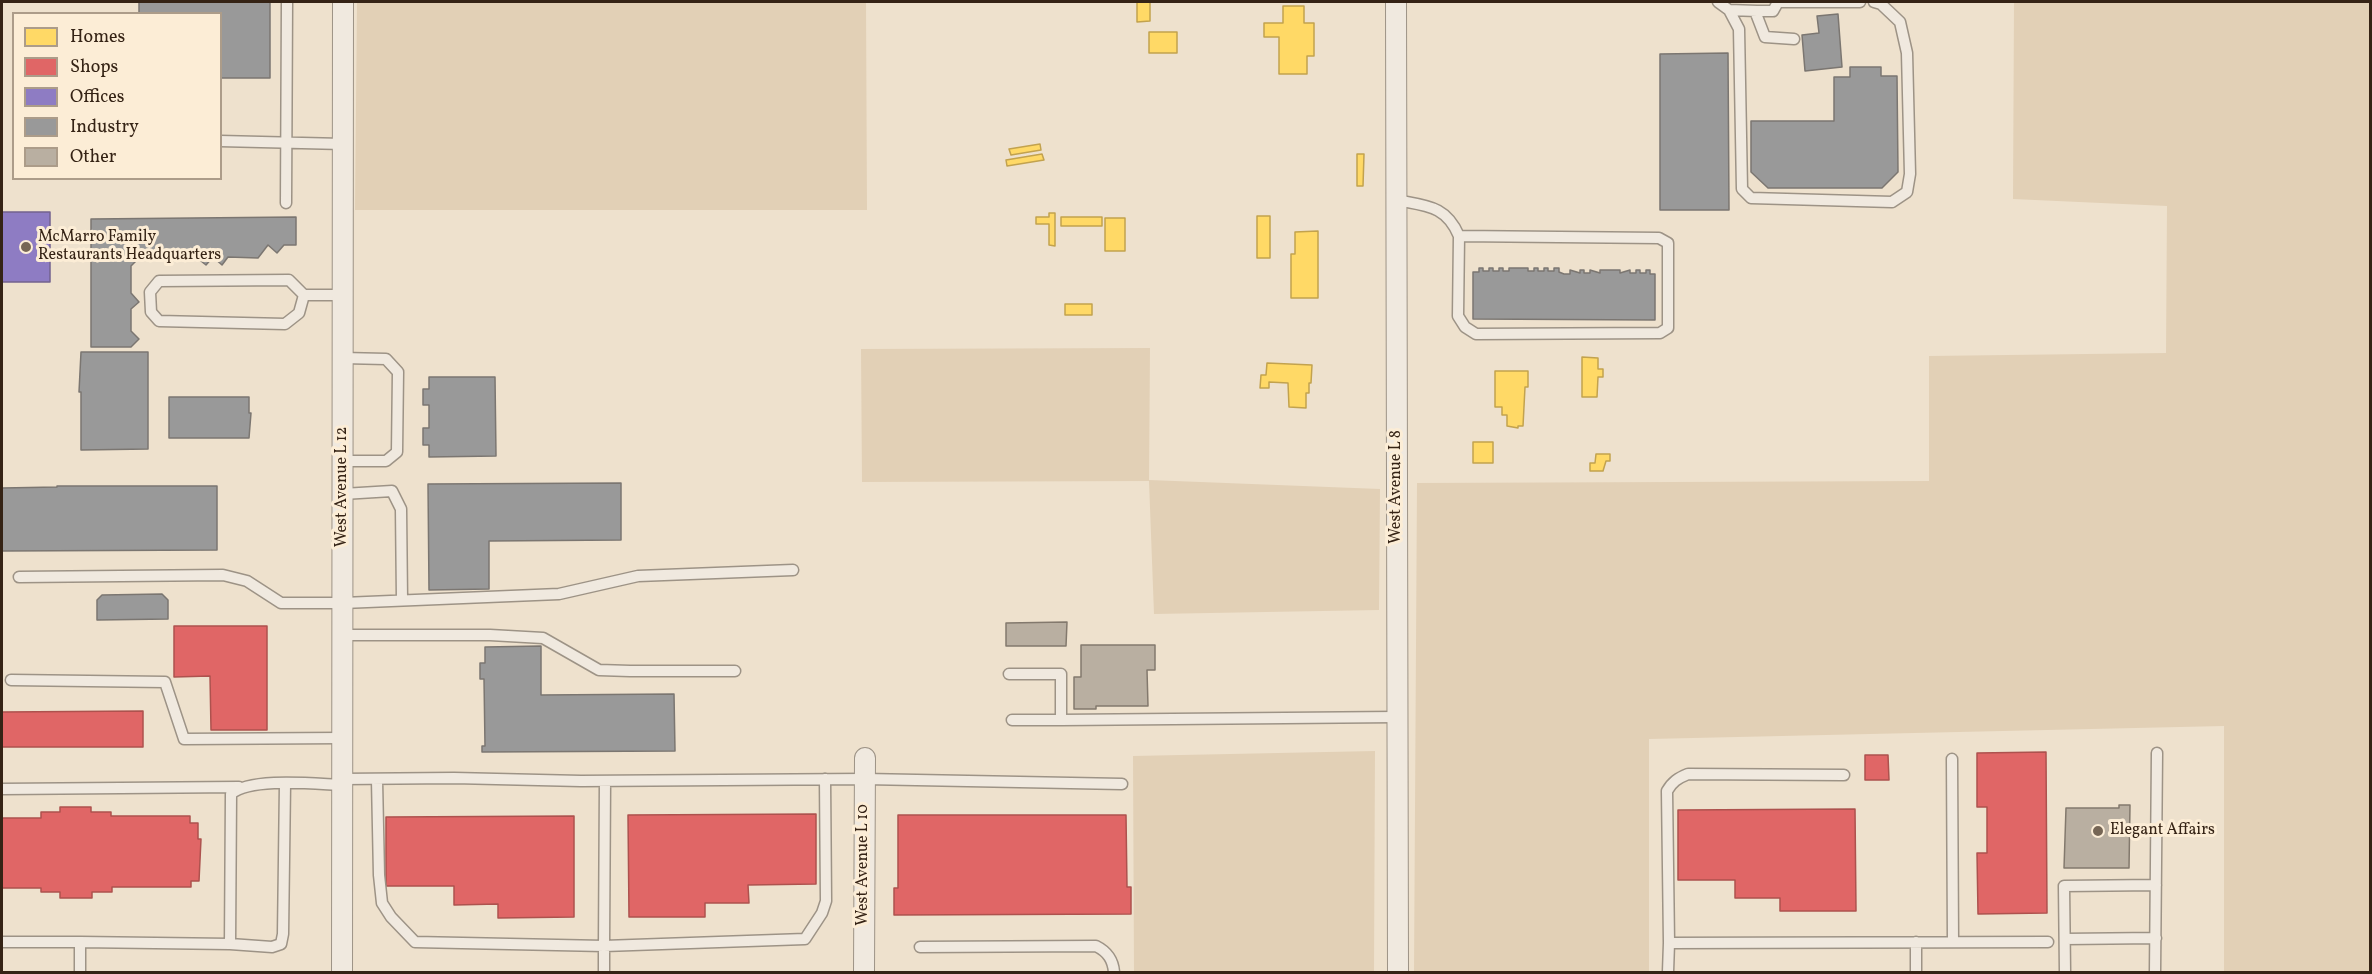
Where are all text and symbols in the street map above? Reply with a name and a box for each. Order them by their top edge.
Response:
legend [12,12,222,180]
text: Homes [70,25,125,50]
text: Shops [70,55,118,80]
text: Offices [70,85,125,110]
text: Industry [70,115,139,140]
text: Other [70,145,116,170]
place label: McMarro Family Restaurants Headquarters [38,228,221,266]
marker: McMarro Family Restaurants Headquarters [19,240,33,254]
street label: West Avenue L 12 [333,427,353,547]
street label: West Avenue L 8 [1387,430,1407,544]
street label: West Avenue L 10 [854,804,874,926]
place label: Elegant Affairs [2110,821,2215,841]
marker: Elegant Affairs [2091,824,2105,838]

